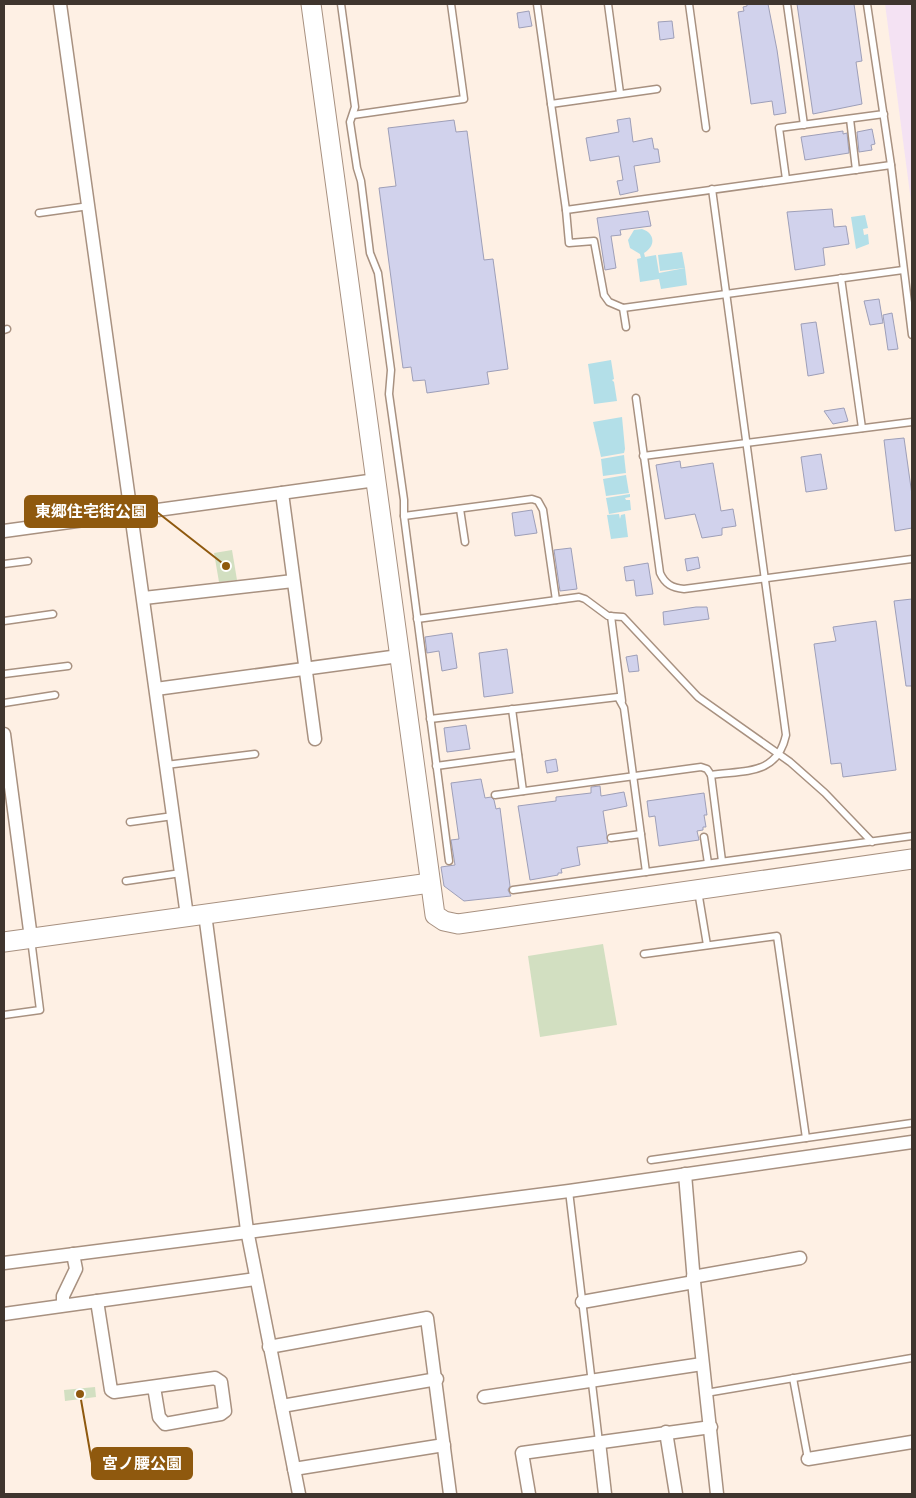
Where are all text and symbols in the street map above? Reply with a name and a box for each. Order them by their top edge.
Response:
callout: 東郷住宅街公園 [25,496,157,527]
text: 東郷住宅街公園 [35,502,147,521]
callout: 宮ノ腰公園 [92,1448,192,1479]
text: 宮ノ腰公園 [102,1454,182,1473]

